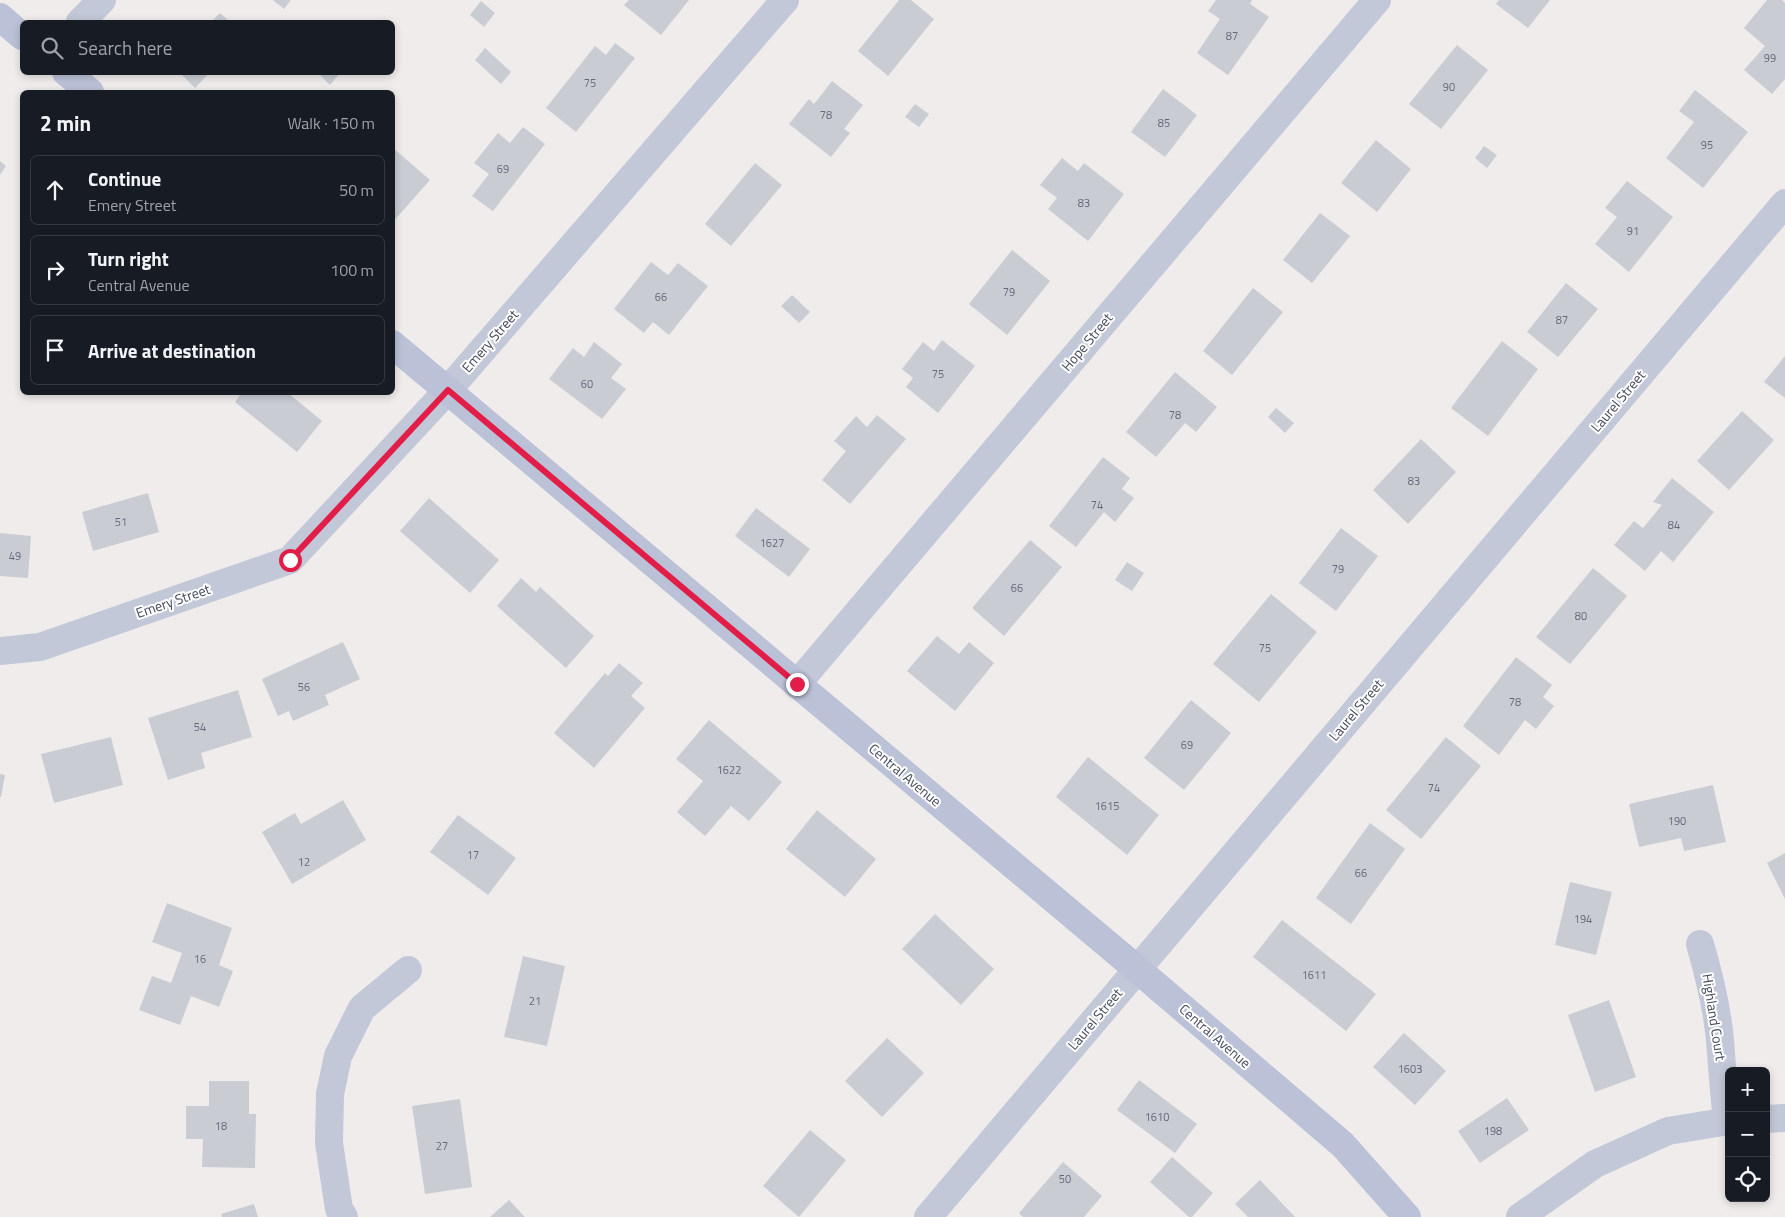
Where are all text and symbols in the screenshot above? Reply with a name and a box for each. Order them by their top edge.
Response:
search box [20,20,395,75]
house number: 87 [1226,28,1238,44]
text: Search here [78,33,172,62]
icon: search [38,34,66,62]
house number: 99 [1764,50,1776,66]
house number: 75 [584,75,596,91]
house number: 90 [1443,79,1455,95]
text: 2 min [40,107,91,139]
house number: 78 [820,107,832,123]
text: Walk · 150 m [287,111,375,135]
house number: 85 [1158,115,1170,131]
house number: 95 [1701,137,1713,153]
house number: 69 [497,161,509,177]
text: Continue [88,164,161,193]
icon: ahead [41,176,69,204]
text: 50 m [339,178,374,202]
text: Emery Street [88,193,176,217]
house number: 83 [1078,195,1090,211]
house number: 91 [1627,223,1639,239]
text: Turn right [88,244,169,273]
icon: right [41,256,69,284]
text: 100 m [330,258,374,282]
text: Central Avenue [88,273,190,297]
house number: 79 [1003,284,1015,300]
house number: 66 [655,289,667,305]
street label: Emery Street [456,305,523,377]
street label: Hope Street [1056,308,1117,375]
house number: 87 [1556,312,1568,328]
icon: arrive [41,336,69,364]
text: Arrive at destination [88,336,256,365]
street label: Laurel Street [1585,365,1650,436]
house number: 75 [932,366,944,382]
house number: 60 [581,376,593,392]
house number: 78 [1169,407,1181,423]
house number: 83 [1408,473,1420,489]
house number: 74 [1091,497,1103,513]
house number: 51 [115,514,127,530]
house number: 84 [1668,517,1680,533]
house number: 1627 [760,535,784,551]
house number: 49 [9,548,21,564]
route start [279,549,302,572]
house number: 79 [1332,561,1344,577]
street label: Emery Street [133,578,213,623]
house number: 66 [1011,580,1023,596]
house number: 80 [1575,608,1587,624]
house number: 75 [1259,640,1271,656]
route end [786,673,809,696]
street label: Laurel Street [1323,674,1388,745]
house number: 56 [298,679,310,695]
house number: 78 [1509,694,1521,710]
house number: 54 [194,719,206,735]
house number: 69 [1181,737,1193,753]
street label: Central Avenue [865,738,946,811]
house number: 1622 [717,762,741,778]
house number: 74 [1428,780,1440,796]
house number: 1615 [1095,798,1119,814]
house number: 190 [1668,813,1686,829]
house number: 17 [467,847,479,863]
house number: 12 [298,854,310,870]
house number: 66 [1355,865,1367,881]
house number: 194 [1574,911,1592,927]
house number: 16 [194,951,206,967]
house number: 1611 [1302,967,1326,983]
street label: Highland Court [1697,972,1732,1062]
street label: Laurel Street [1062,983,1127,1054]
house number: 21 [529,993,541,1009]
street label: Central Avenue [1175,999,1256,1073]
house number: 1603 [1398,1061,1422,1077]
map controls [1725,1067,1770,1202]
button: + [1725,1067,1770,1112]
house number: 1610 [1145,1109,1169,1125]
button: − [1725,1112,1770,1157]
house number: 18 [215,1118,227,1134]
house number: 198 [1484,1123,1502,1139]
house number: 27 [436,1138,448,1154]
button: locate [1725,1157,1770,1202]
house number: 50 [1059,1171,1071,1187]

